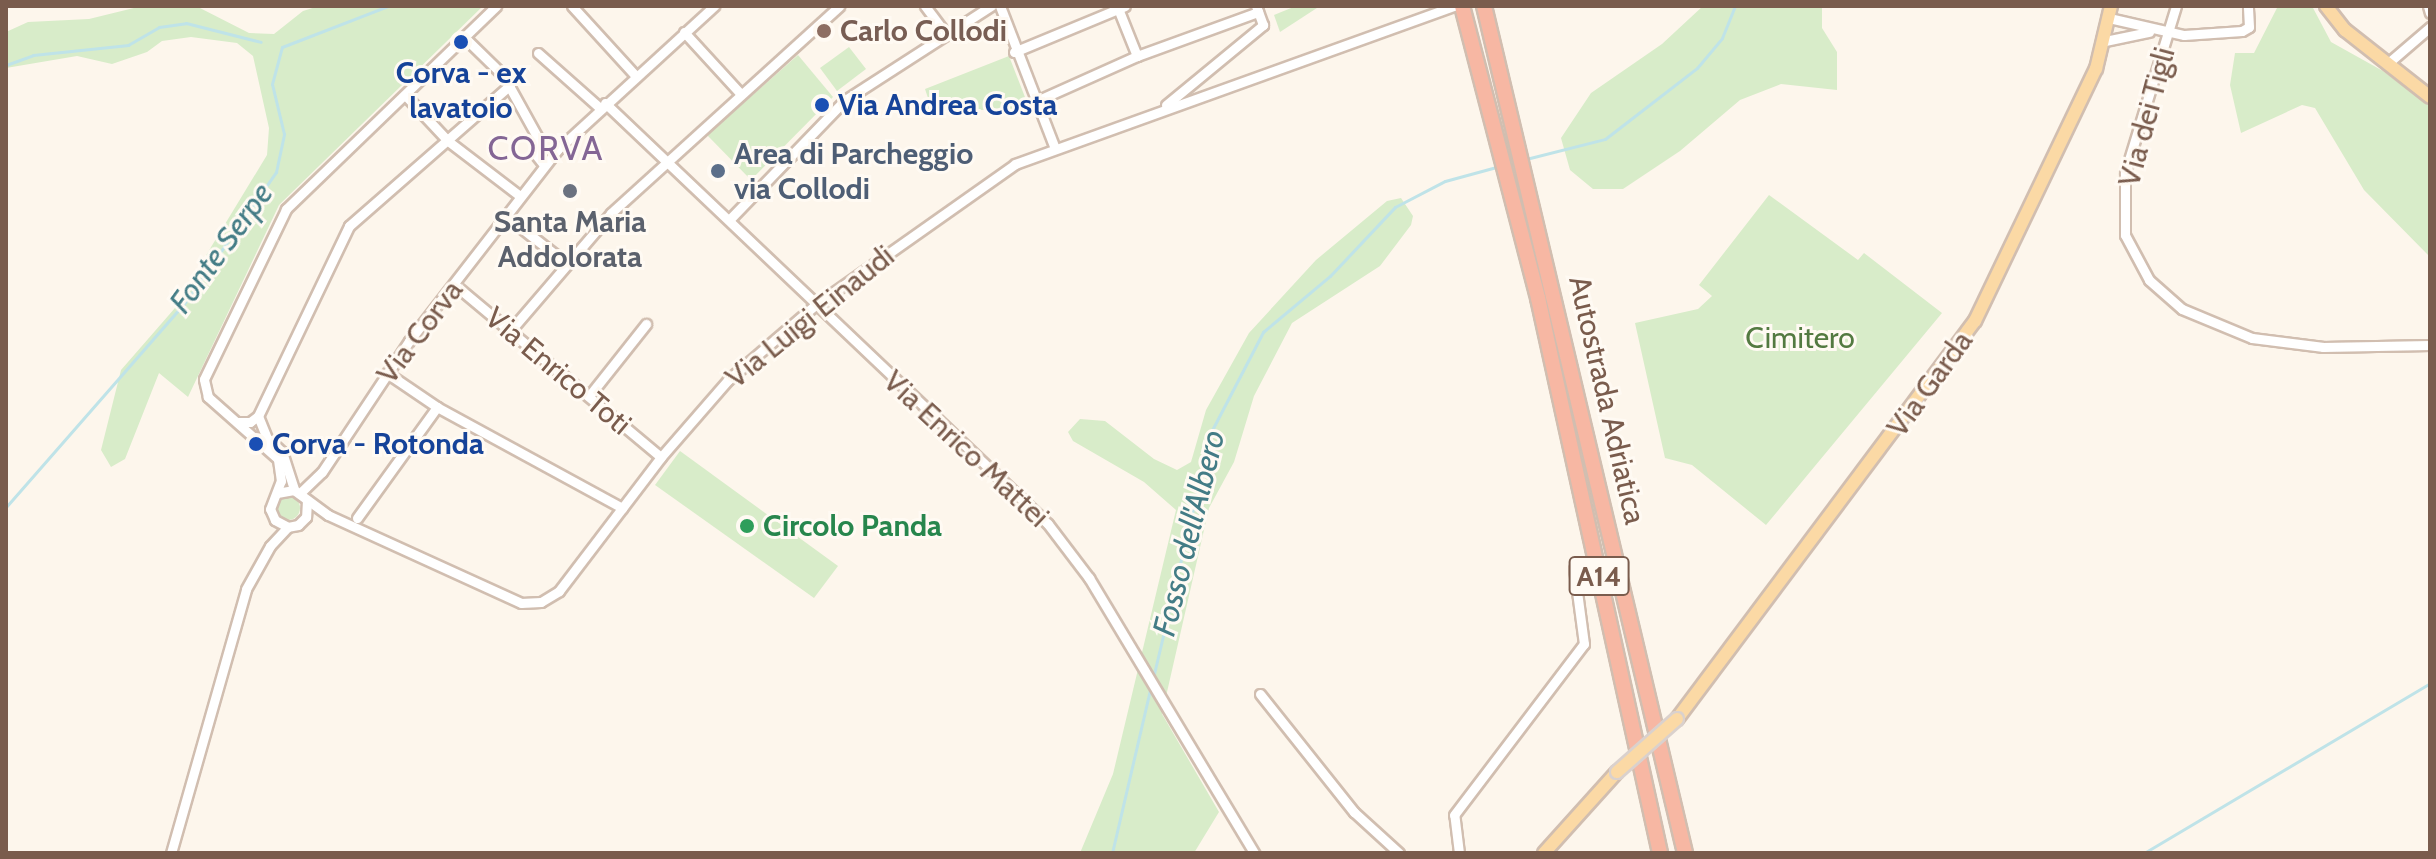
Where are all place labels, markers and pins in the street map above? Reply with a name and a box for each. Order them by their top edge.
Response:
place label: Carlo Collodi [840,13,1007,49]
marker: Carlo Collodi [815,22,833,40]
marker: Corva - ex lavatoio [452,33,470,51]
place label: Corva - ex lavatoio [396,55,526,126]
place label: Via Andrea Costa [838,87,1058,123]
marker: Via Andrea Costa [813,96,831,114]
place label: Area di Parcheggio via Collodi [734,136,973,206]
marker: Area di Parcheggio via Collodi [709,162,727,180]
marker: Santa Maria Addolorata [561,182,579,200]
place label: Santa Maria Addolorata [494,204,646,274]
place label: Corva - Rotonda [272,426,484,462]
marker: Corva - Rotonda [247,435,265,453]
place label: Circolo Panda [763,508,942,544]
marker: Circolo Panda [738,517,756,535]

